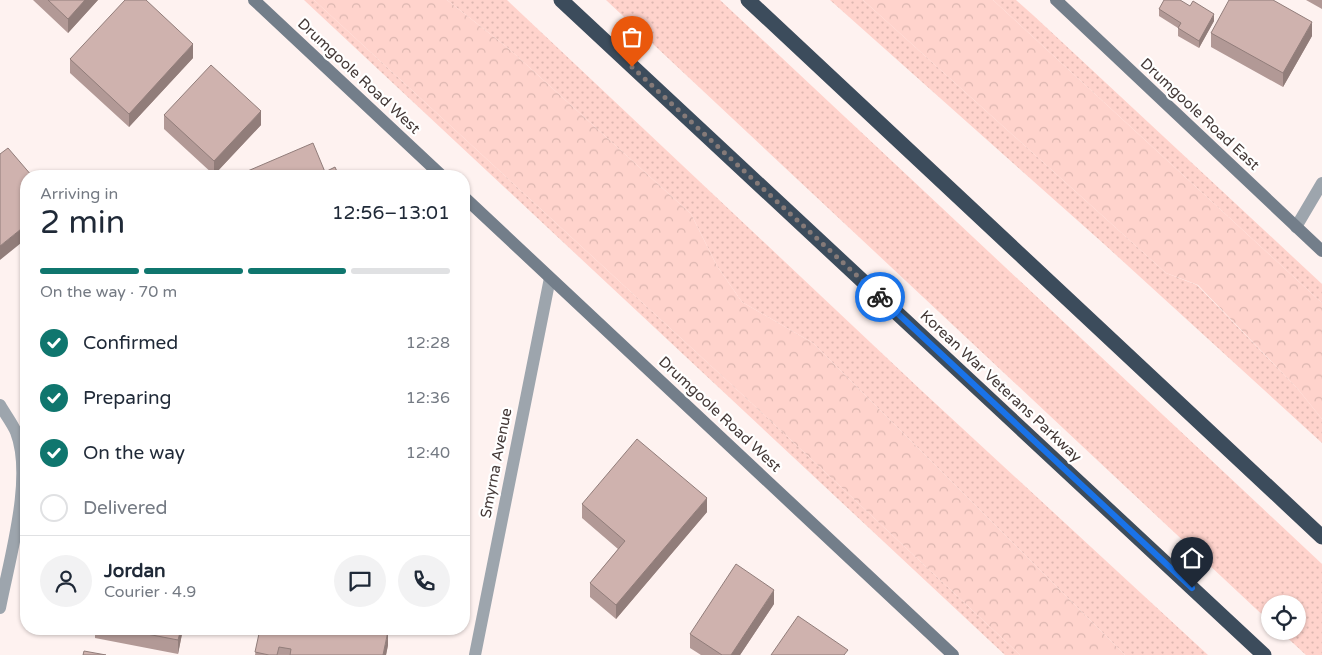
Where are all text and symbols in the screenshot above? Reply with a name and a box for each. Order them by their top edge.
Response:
street label: Drumgoole Road West [294,14,424,138]
pin [611,16,653,67]
icon: bag [618,23,646,51]
street label: Drumgoole Road East [1137,54,1263,174]
text: Arriving in [40,184,118,204]
text: 12:56–13:01 [332,202,450,224]
text: 2 min [40,204,125,242]
courier [855,272,905,322]
text: On the way · 70 m [40,282,177,302]
icon: bike [866,283,894,311]
street label: Korean War Veterans Parkway [917,306,1085,466]
icon: check [40,329,68,357]
text: Confirmed [83,332,178,354]
text: 12:28 [406,333,450,353]
street label: Drumgoole Road West [655,352,785,476]
icon: check [40,384,68,412]
text: Preparing [83,387,172,409]
text: 12:36 [406,388,450,408]
street label: Smyrna Avenue [477,406,515,520]
icon: check [40,439,68,467]
text: On the way [83,442,185,464]
text: 12:40 [406,443,450,463]
text: Delivered [83,497,168,519]
pin [1171,537,1213,588]
icon: home [1178,544,1206,572]
button: person [40,555,92,607]
button: chat [334,555,386,607]
button: phone [398,555,450,607]
text: Jordan [104,560,166,582]
text: Courier · 4.9 [104,582,196,602]
map controls [1261,595,1306,640]
button: locate [1261,595,1306,640]

